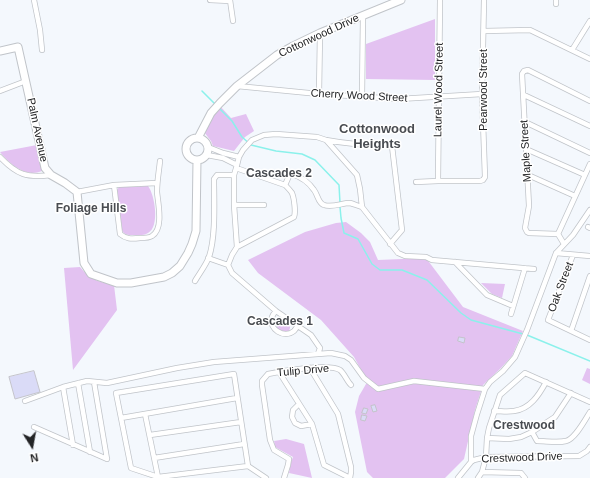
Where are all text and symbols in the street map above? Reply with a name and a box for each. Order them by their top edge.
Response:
street label: Cottonwood Drive [277,12,361,60]
street label: Laurel Wood Street [432,43,446,137]
street label: Pearwood Street [477,49,491,131]
street label: Cherry Wood Street [310,87,408,105]
street label: Palm Avenue [24,97,50,163]
street label: Maple Street [518,120,534,182]
district label: Cottonwood Heights [339,121,415,152]
district label: Cascades 2 [246,167,312,181]
district label: Foliage Hills [56,202,126,216]
street label: Oak Street [545,260,577,314]
district label: Cascades 1 [247,315,313,329]
street label: Tulip Drive [276,362,330,380]
district label: Crestwood [493,419,555,433]
north arrow [12,426,52,466]
street label: Crestwood Drive [481,450,563,466]
text: N [29,451,39,464]

